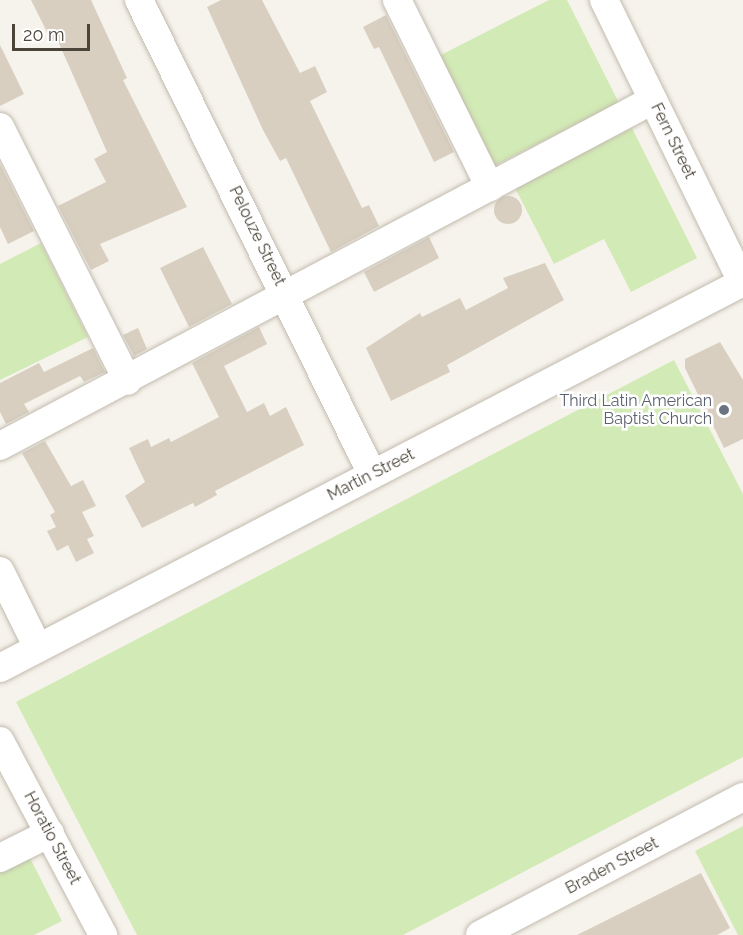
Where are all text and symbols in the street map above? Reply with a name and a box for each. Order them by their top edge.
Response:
scale bar [15,12,93,50]
text: 20 m [23,24,65,45]
street label: Fern Street [646,100,700,182]
street label: Pelouze Street [225,183,289,289]
place label: Third Latin American Baptist Church [559,391,712,429]
marker: Third Latin American Baptist Church [717,403,731,417]
street label: Martin Street [324,445,418,505]
street label: Horatio Street [20,788,84,888]
street label: Braden Street [562,834,662,898]

